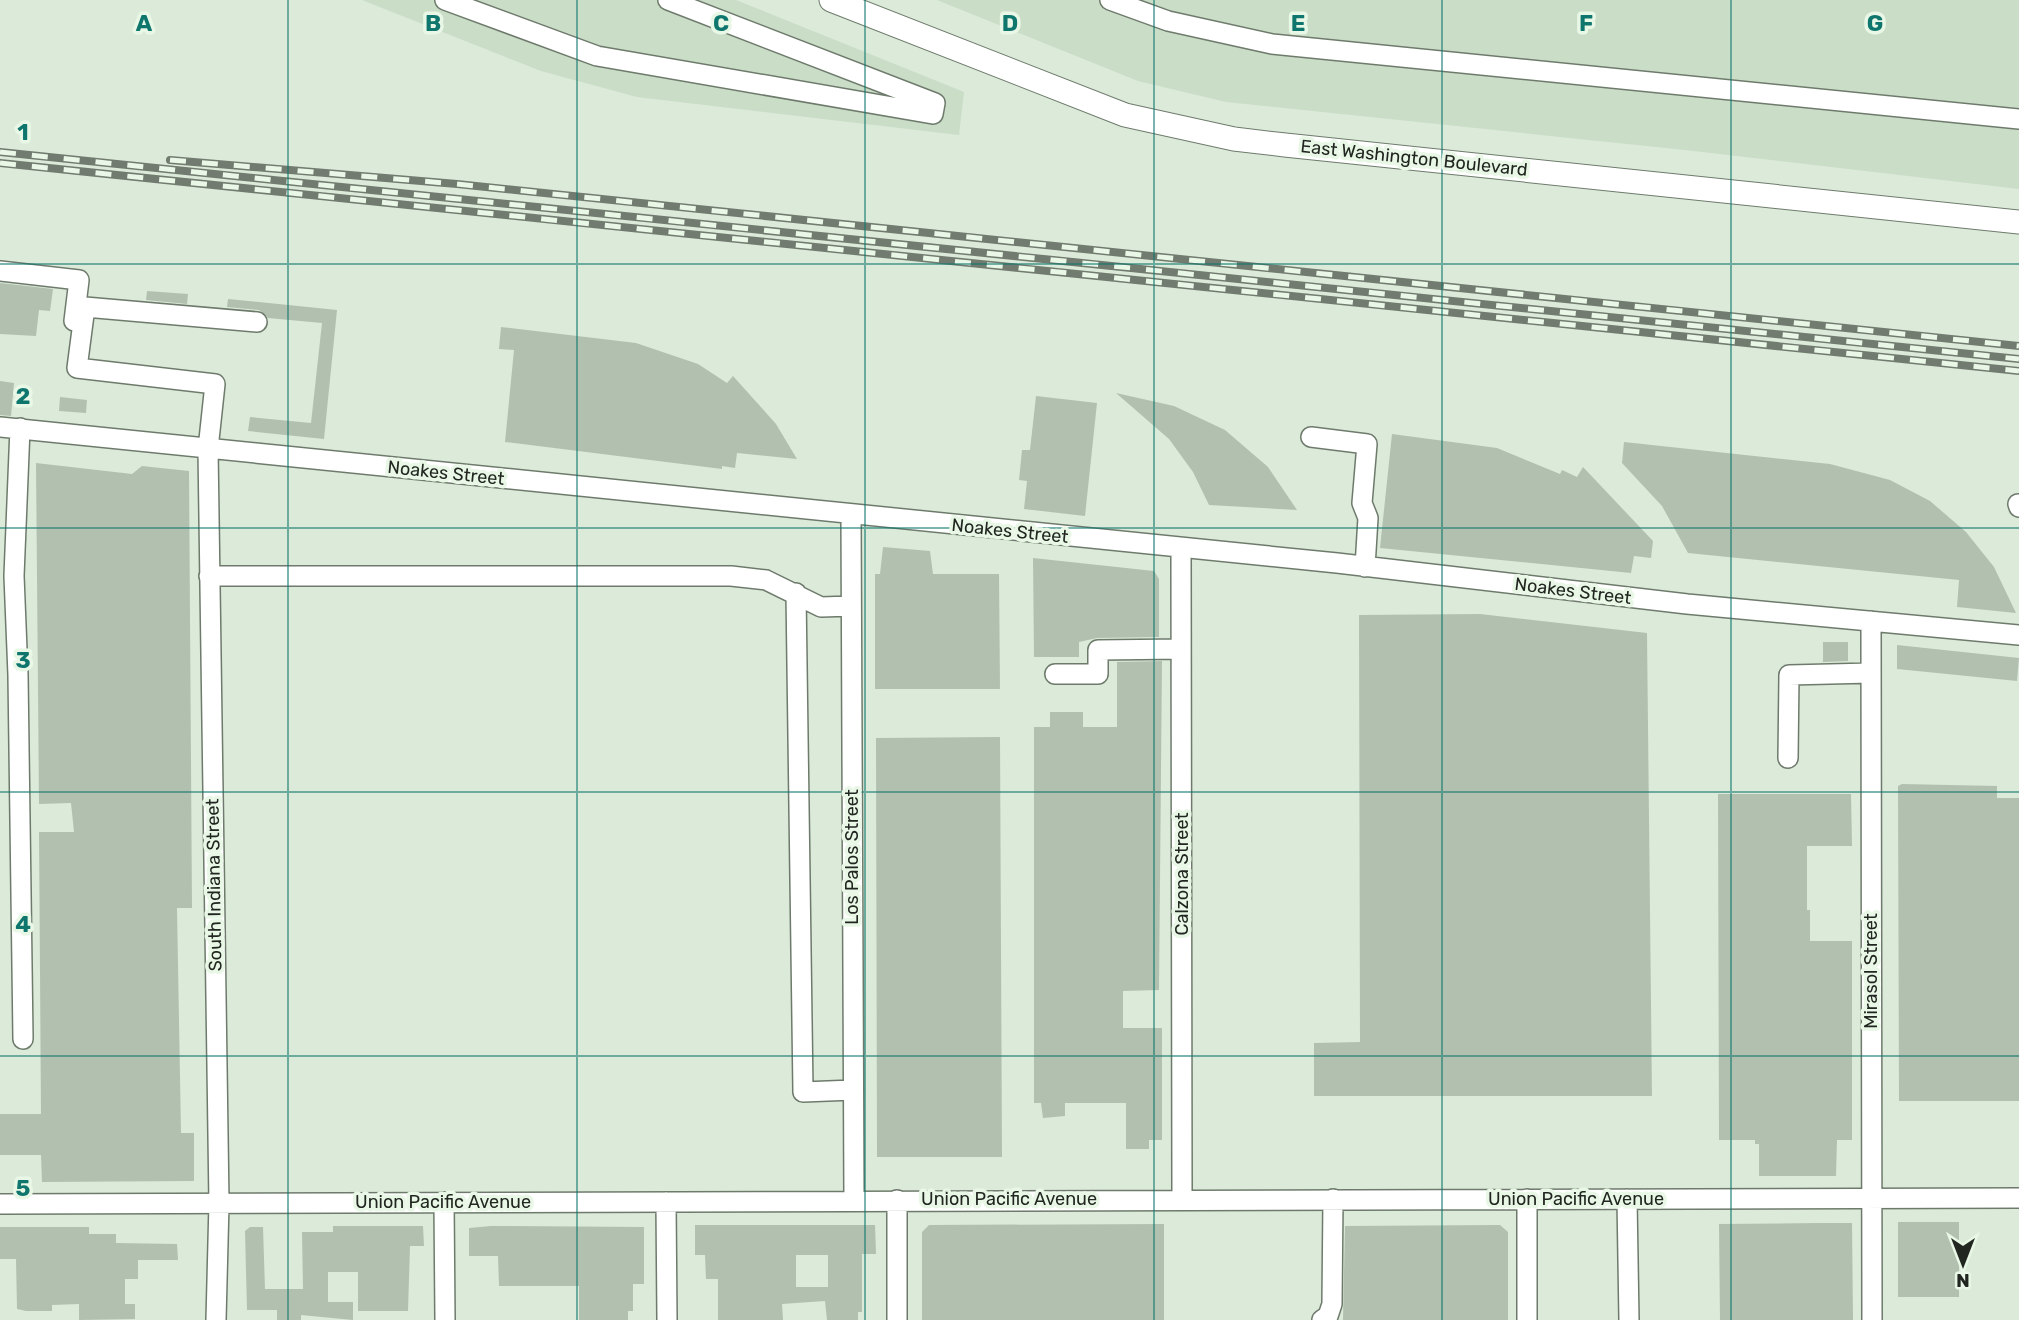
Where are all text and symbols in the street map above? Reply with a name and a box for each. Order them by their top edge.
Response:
text: A [136,9,153,37]
text: B [425,9,441,37]
text: C [713,9,729,37]
text: D [1002,9,1018,37]
text: E [1291,9,1305,37]
text: F [1579,9,1593,37]
text: G [1867,9,1883,37]
text: 1 [17,118,29,146]
street label: East Washington Boulevard [1299,135,1529,181]
text: 2 [16,382,30,410]
street label: Noakes Street [386,456,506,490]
street label: Noakes Street [950,514,1070,548]
street label: Noakes Street [1513,573,1633,609]
text: 3 [15,646,31,674]
street label: Los Palos Street [841,789,863,925]
street label: South Indiana Street [201,798,227,972]
street label: Calzona Street [1171,813,1193,935]
text: 4 [15,910,31,938]
street label: Mirasol Street [1860,913,1882,1029]
text: 5 [16,1174,31,1202]
street label: Union Pacific Avenue [921,1188,1097,1210]
street label: Union Pacific Avenue [1488,1188,1664,1210]
street label: Union Pacific Avenue [355,1191,531,1213]
north arrow [1928,1229,1998,1299]
text: N [1956,1269,1970,1292]

